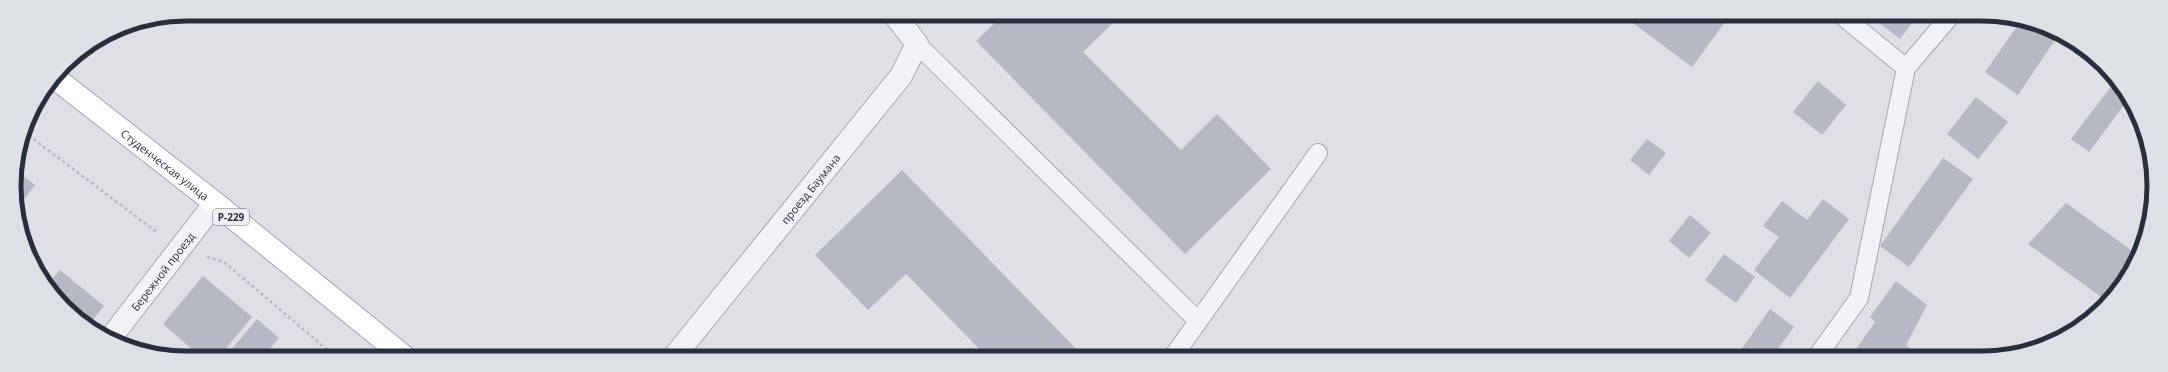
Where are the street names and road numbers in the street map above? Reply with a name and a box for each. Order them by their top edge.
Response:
street label: Студенческая улица [118,125,212,203]
street label: проезд Баумана [777,150,843,227]
road number: Р-229 [213,209,249,225]
street label: Бережной проезд [127,228,198,314]

